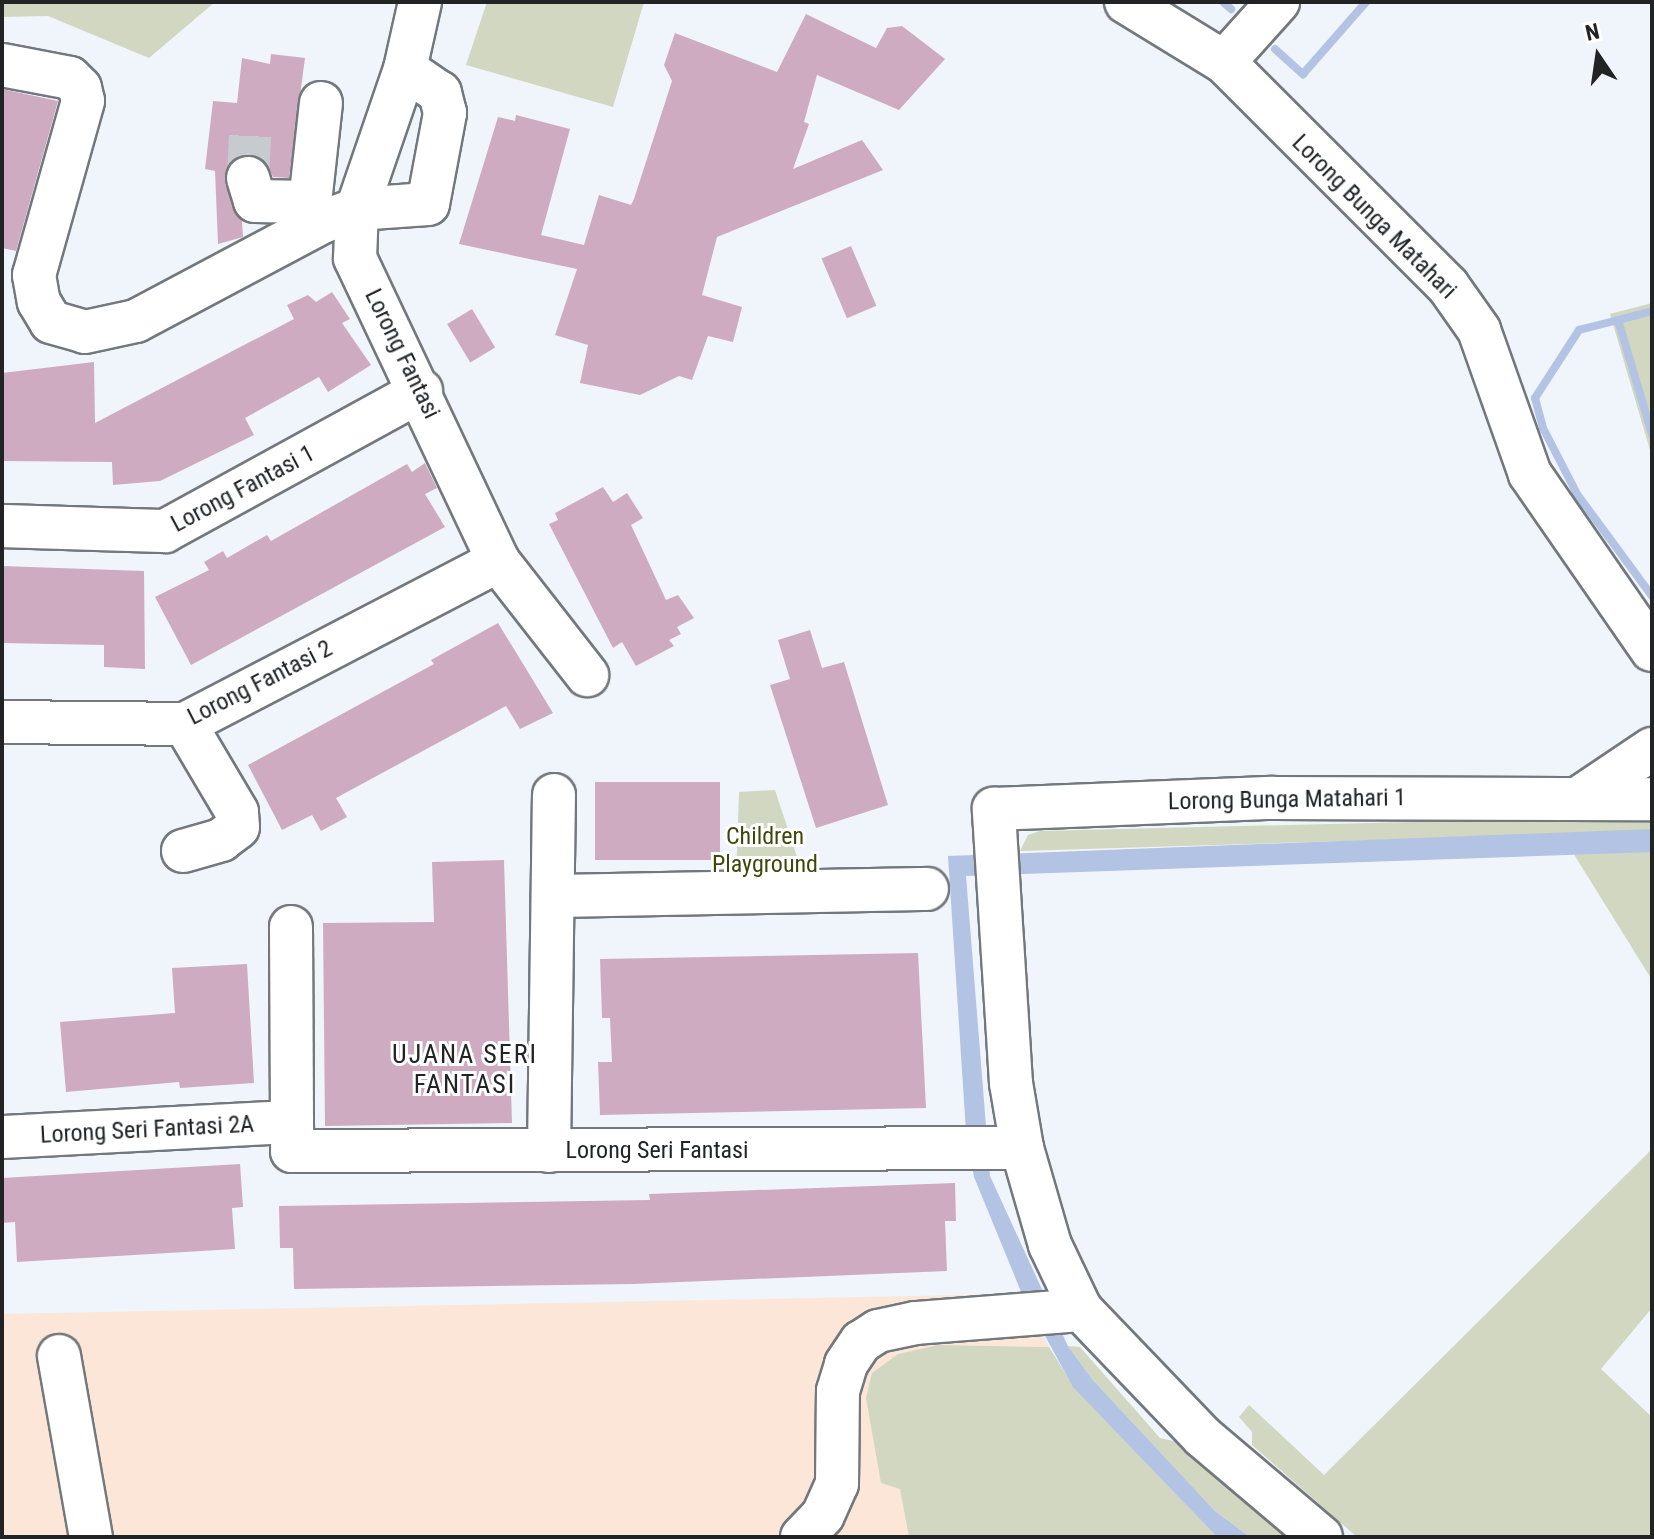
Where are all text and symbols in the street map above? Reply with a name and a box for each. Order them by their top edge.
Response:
north arrow [1558,16,1638,96]
text: N [1583,18,1602,46]
street label: Lorong Bunga Matahari [1286,129,1462,305]
street label: Lorong Fantasi [358,284,446,424]
street label: Lorong Fantasi 1 [166,439,320,539]
street label: Lorong Fantasi 2 [183,634,337,732]
street label: Lorong Bunga Matahari 1 [1168,784,1406,816]
park label: Children Playground [712,823,818,879]
district label: UJANA SERI FANTASI [392,1039,538,1100]
street label: Lorong Seri Fantasi 2A [39,1110,255,1150]
street label: Lorong Seri Fantasi [566,1137,748,1165]

